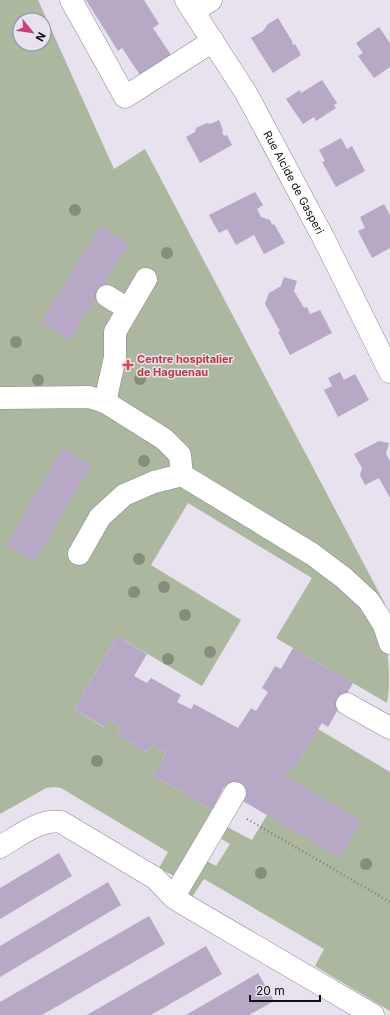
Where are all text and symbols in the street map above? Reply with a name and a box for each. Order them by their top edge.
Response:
north arrow [12,12,52,52]
text: N [33,30,49,44]
street label: Rue Alcide de Gasperi [260,128,327,237]
place label: Centre hospitalier de Haguenau [137,352,234,379]
marker: Centre hospitalier de Haguenau [122,359,134,371]
scale bar [250,977,320,1003]
text: 20 m [256,983,285,998]

